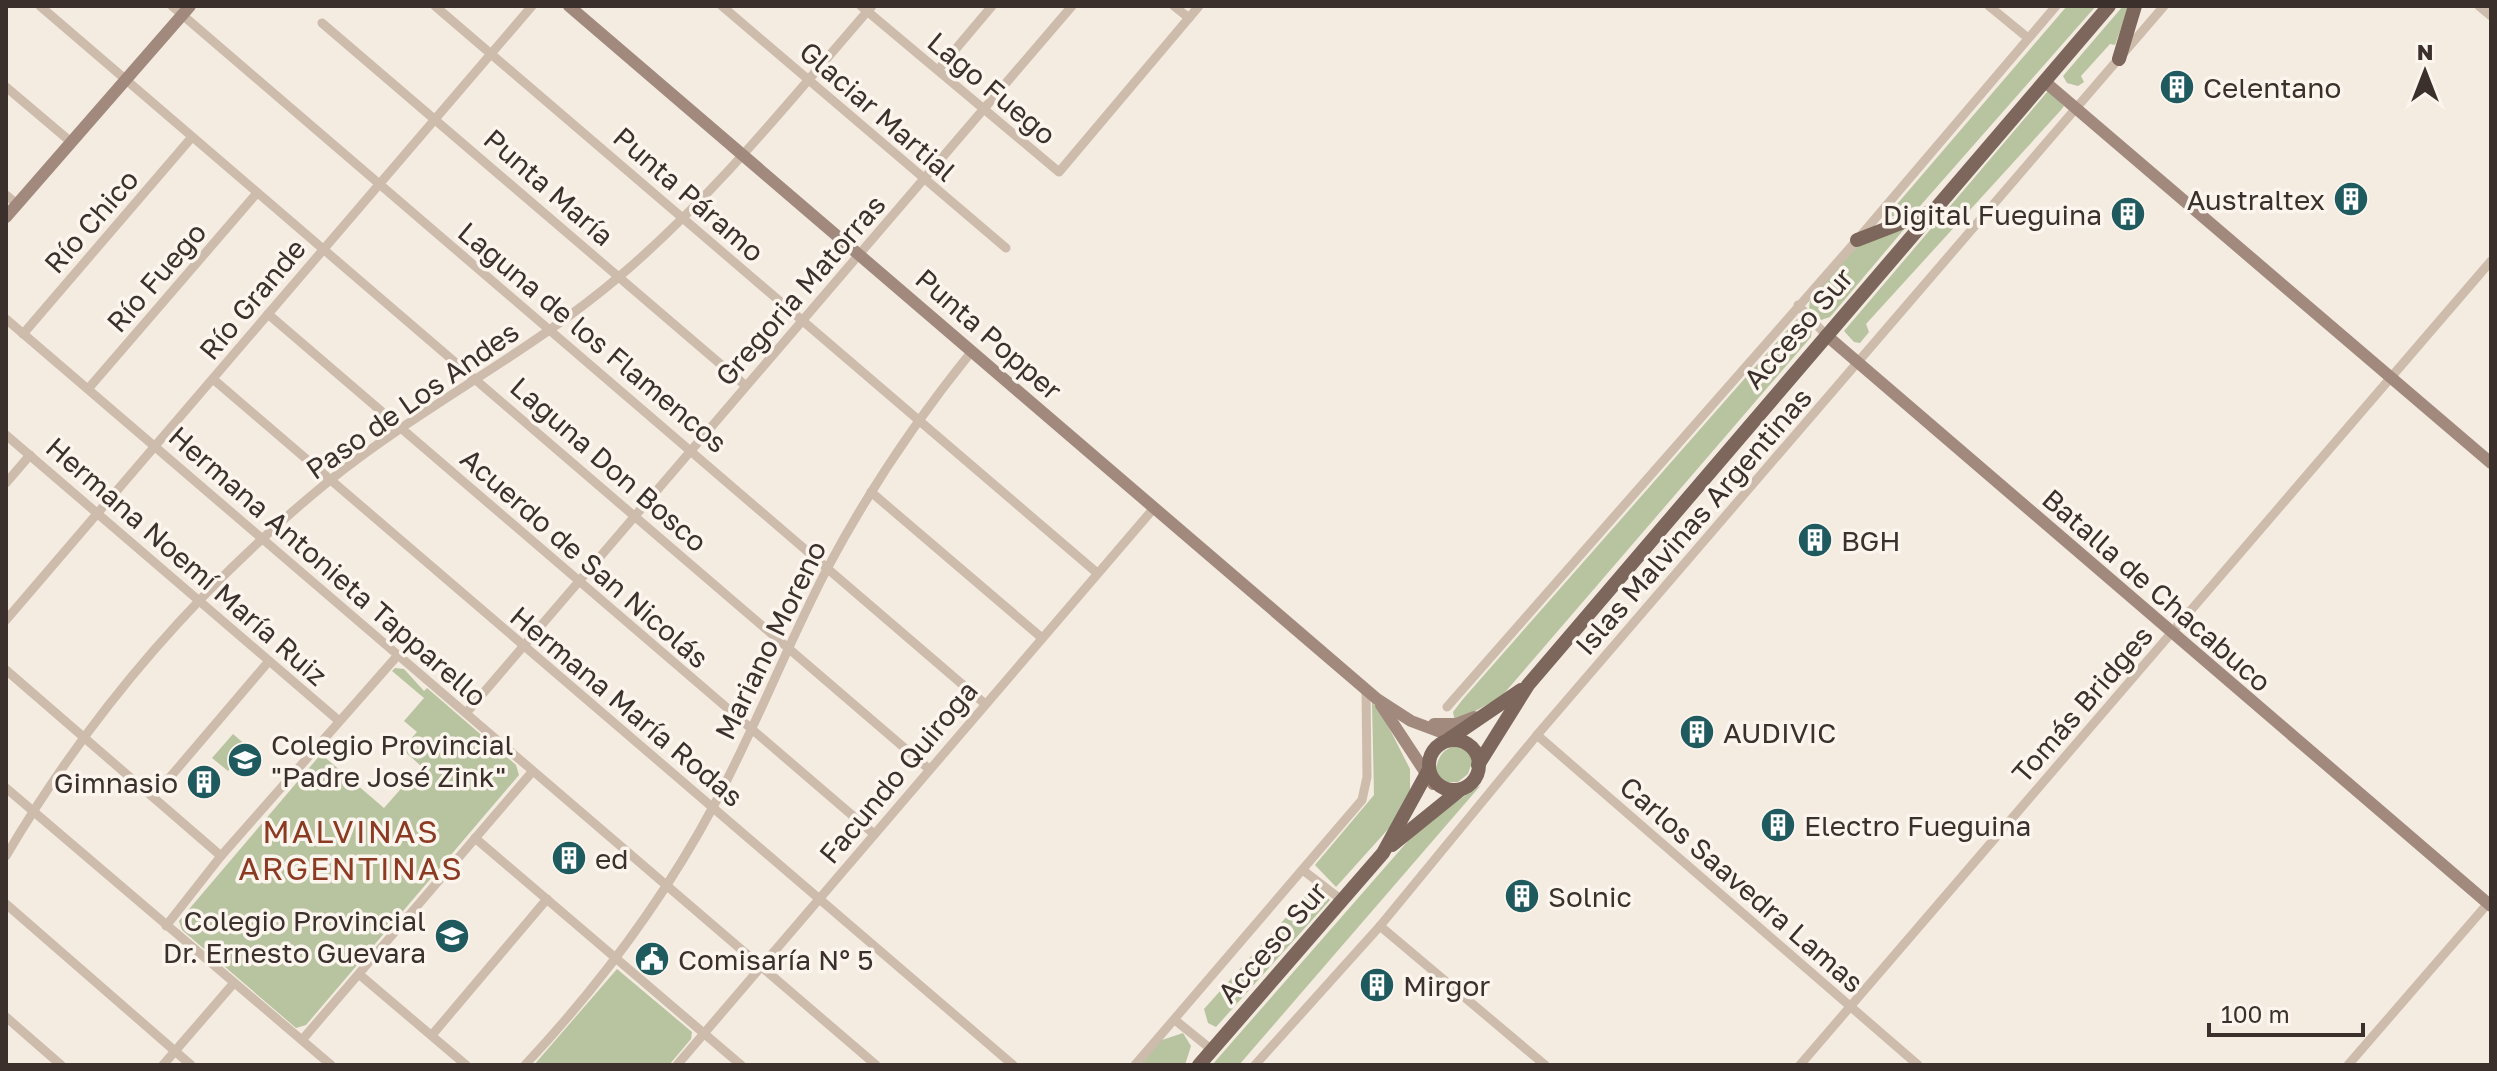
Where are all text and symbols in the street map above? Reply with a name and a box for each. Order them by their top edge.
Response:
street label: Lago Fuego [921,25,1063,151]
north arrow [2385,32,2465,112]
street label: Glaciar Martial [793,34,963,188]
text: N [2417,38,2433,65]
building icon: Celentano [2158,68,2196,106]
place label: Celentano [2203,71,2341,104]
street label: Punta Páramo [607,120,771,268]
street label: Punta María [478,122,620,252]
street label: Río Chico [37,163,145,279]
building icon: Australtex [2332,180,2370,218]
place label: Australtex [2187,183,2325,216]
street label: Gregoria Matorras [708,188,892,392]
building icon: Digital Fueguina [2109,195,2147,233]
place label: Digital Fueguina [1883,198,2102,231]
street label: Laguna de los Flamencos [452,215,734,459]
street label: Río Fuego [100,216,212,338]
street label: Río Grande [192,232,312,366]
street label: Acceso Sur [1736,261,1860,395]
street label: Punta Popper [909,262,1069,406]
street label: Paso de Los Andes [299,314,525,486]
street label: Laguna Don Bosco [504,370,714,558]
street label: Islas Malvinas Argentinas [1568,381,1818,661]
street label: Hermana Antonieta Tapparello [162,419,494,713]
street label: Hermana Noemí María Ruiz [40,430,334,692]
street label: Acuerdo de San Nicolás [454,441,716,675]
street label: Batalla de Chacabuco [2036,482,2278,698]
building icon: BGH [1796,521,1834,559]
place label: BGH [1841,524,1901,557]
street label: Mariano Moreno [708,535,832,745]
street label: Hermana María Rodas [504,599,750,813]
street label: Tomás Bridges [2005,619,2159,789]
street label: Facundo Quiroga [812,674,984,870]
building icon: AUDIVIC [1678,713,1716,751]
place label: AUDIVIC [1723,716,1836,749]
place label: Colegio Provincial "Padre José Zink" [271,728,513,793]
school or university icon: Colegio Provincial "Padre José Zink" [226,741,264,779]
building icon: Gimnasio [185,763,223,801]
place label: Gimnasio [54,766,178,799]
street label: Carlos Saavedra Lamas [1614,769,1870,999]
building icon: Electro Fueguina [1759,806,1797,844]
place label: Electro Fueguina [1804,809,2031,842]
district label: MALVINAS ARGENTINAS [238,812,464,887]
building icon: ed [550,839,588,877]
place label: ed [595,842,628,875]
street label: Acceso Sur [1210,875,1334,1009]
building icon: Solnic [1503,877,1541,915]
place label: Solnic [1548,880,1632,913]
place label: Colegio Provincial Dr. Ernesto Guevara [163,904,426,969]
school or university icon: Colegio Provincial Dr. Ernesto Guevara [433,917,471,955]
public building icon: Comisaría N° 5 [633,940,671,978]
place label: Comisaría N° 5 [678,943,873,976]
building icon: Mirgor [1358,966,1396,1004]
place label: Mirgor [1403,969,1490,1002]
scale bar [2209,987,2363,1037]
text: 100 m [2221,999,2290,1028]

